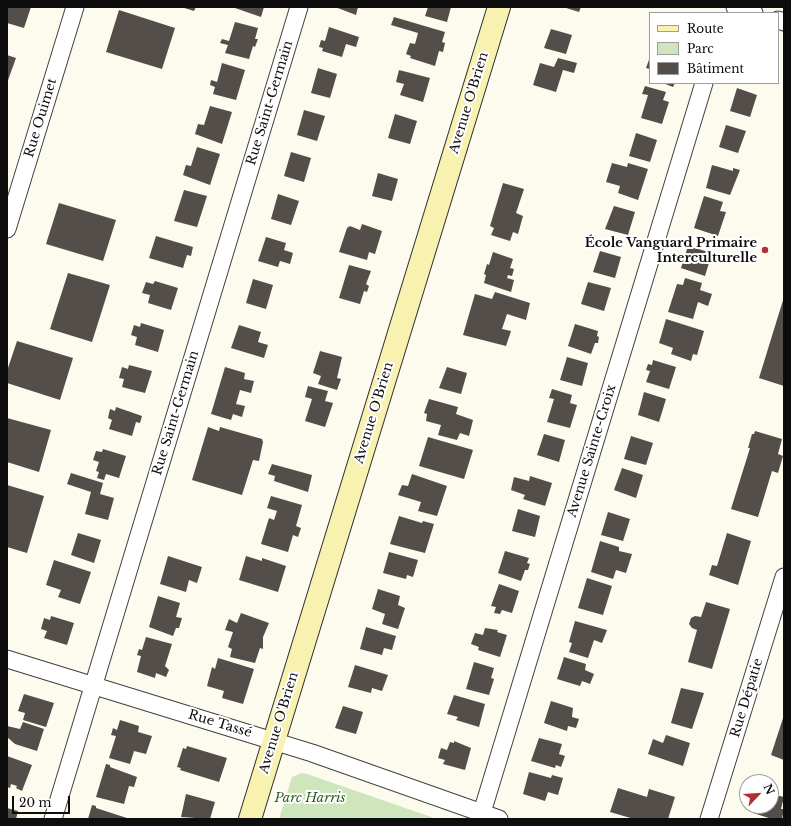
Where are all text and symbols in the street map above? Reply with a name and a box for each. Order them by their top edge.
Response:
legend [649,12,779,84]
text: Route [687,21,724,36]
street label: Rue Saint-Germain [244,39,296,167]
text: Parc [687,41,714,56]
street label: Avenue O'Brien [446,50,492,156]
text: Bâtiment [687,61,744,76]
street label: Rue Ouimet [22,77,60,159]
place label: École Vanguard Primaire Interculturelle [585,235,757,266]
marker: École Vanguard Primaire Interculturelle [760,245,770,255]
street label: Rue Saint-Germain [150,349,202,477]
street label: Avenue O'Brien [351,360,397,466]
street label: Avenue Sainte-Croix [564,383,620,519]
street label: Rue Dépatie [728,657,766,739]
street label: Avenue O'Brien [256,670,302,776]
street label: Rue Tassé [186,707,254,741]
north arrow [739,774,779,814]
text: N [760,782,777,797]
scale bar [14,788,72,814]
park label: Parc Harris [274,790,346,806]
text: 20 m [19,795,51,810]

